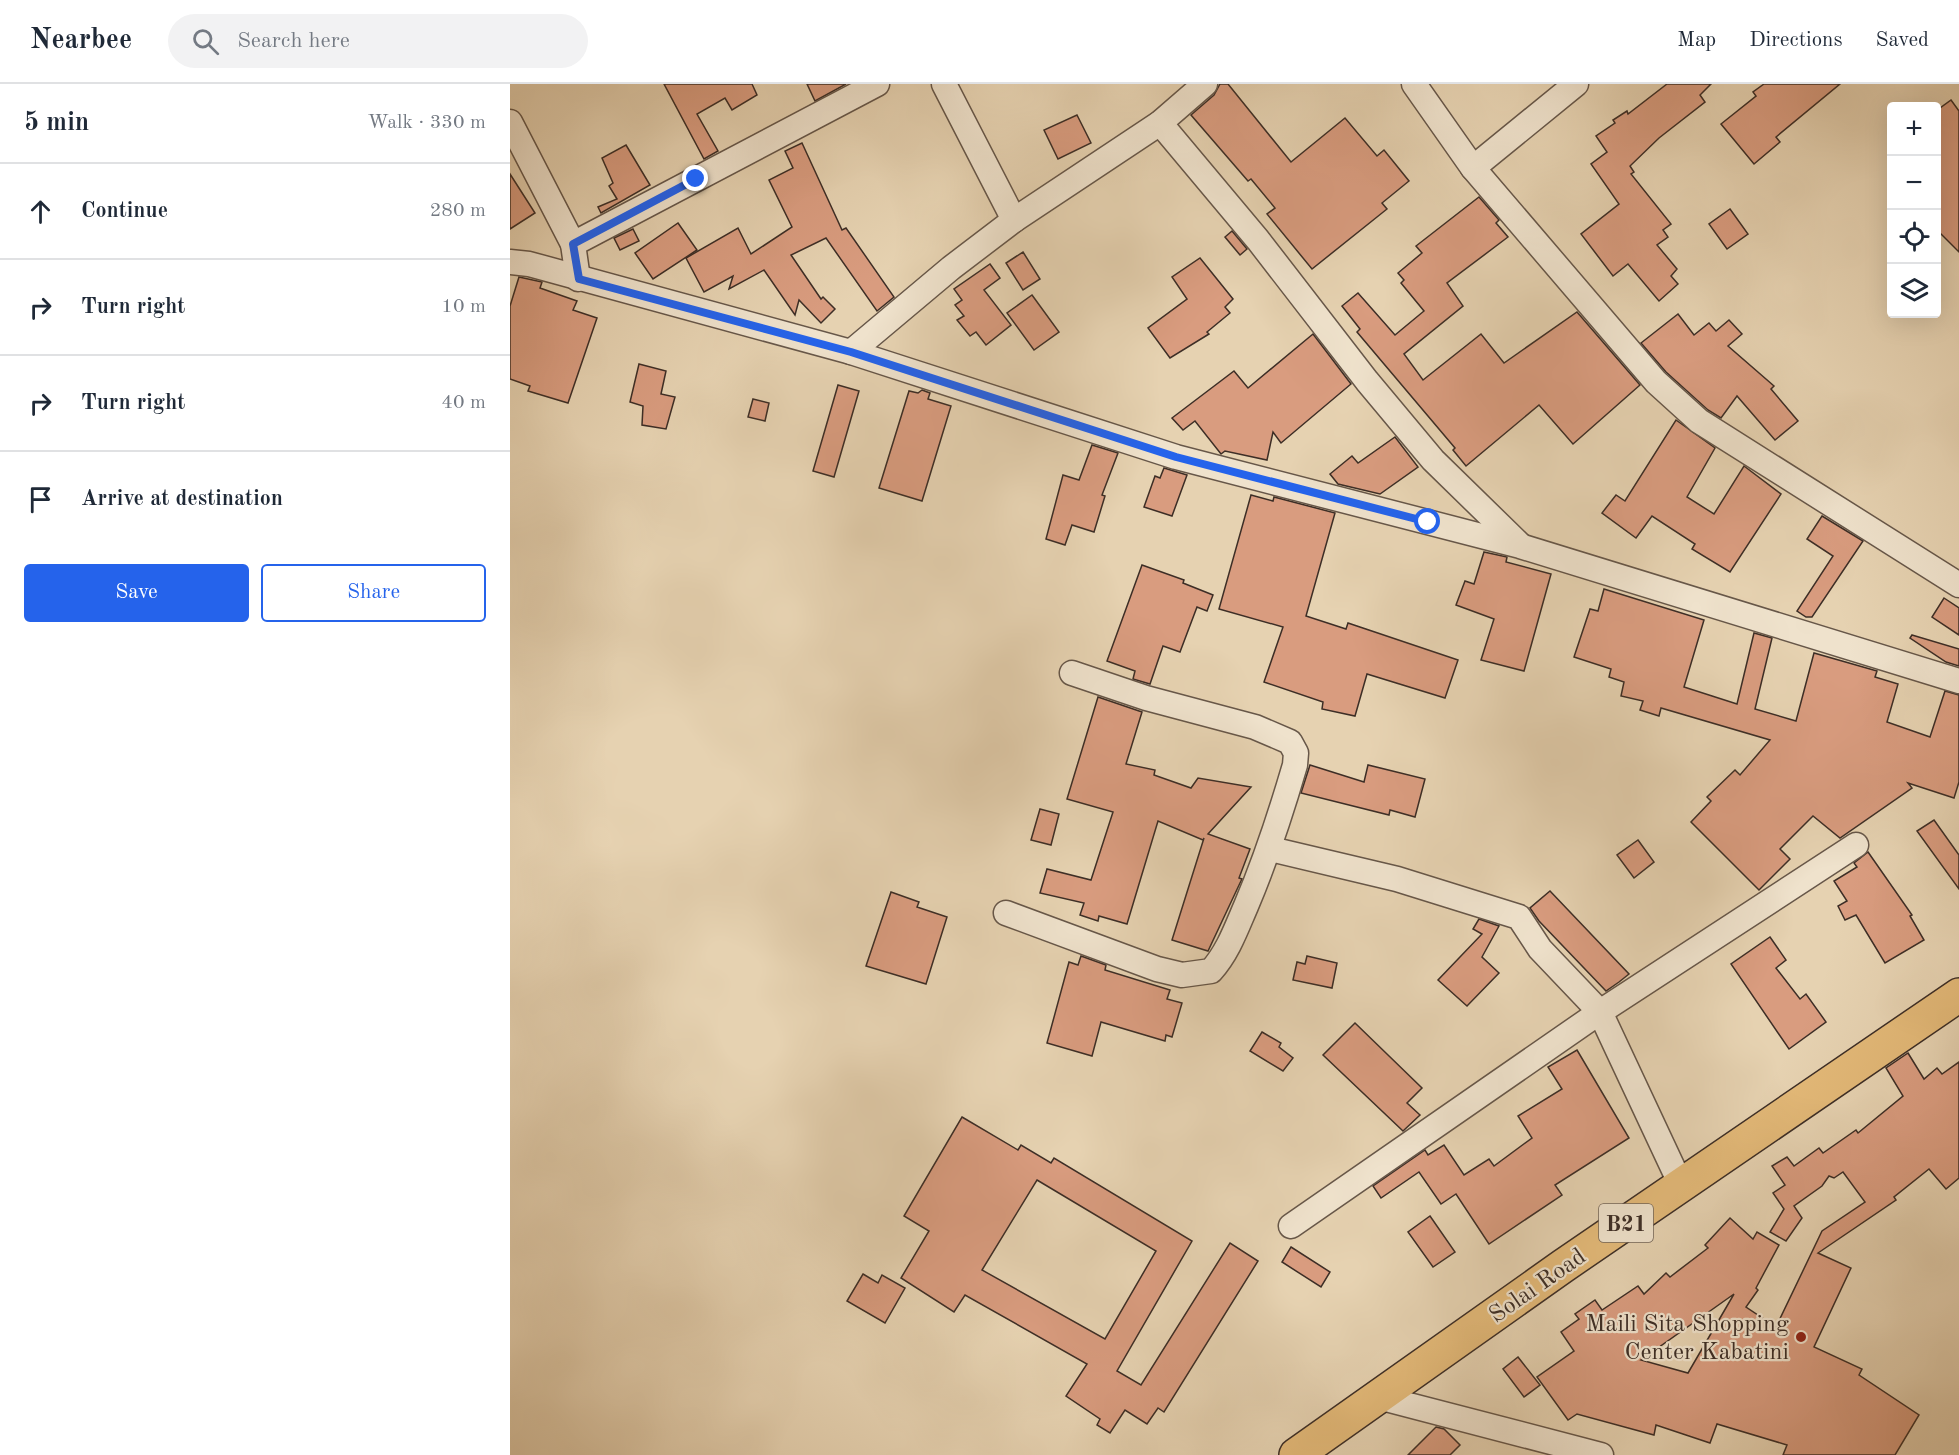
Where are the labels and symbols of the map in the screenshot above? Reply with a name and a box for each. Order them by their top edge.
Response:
route end [682,165,708,191]
route start [1414,508,1440,534]
road number: B21 [1599,1204,1653,1242]
street label: Solai Road [1485,1245,1591,1329]
place label: Maili Sita Shopping Center Kabatini [1585,1313,1789,1365]
marker: Maili Sita Shopping Center Kabatini [1794,1330,1808,1344]

